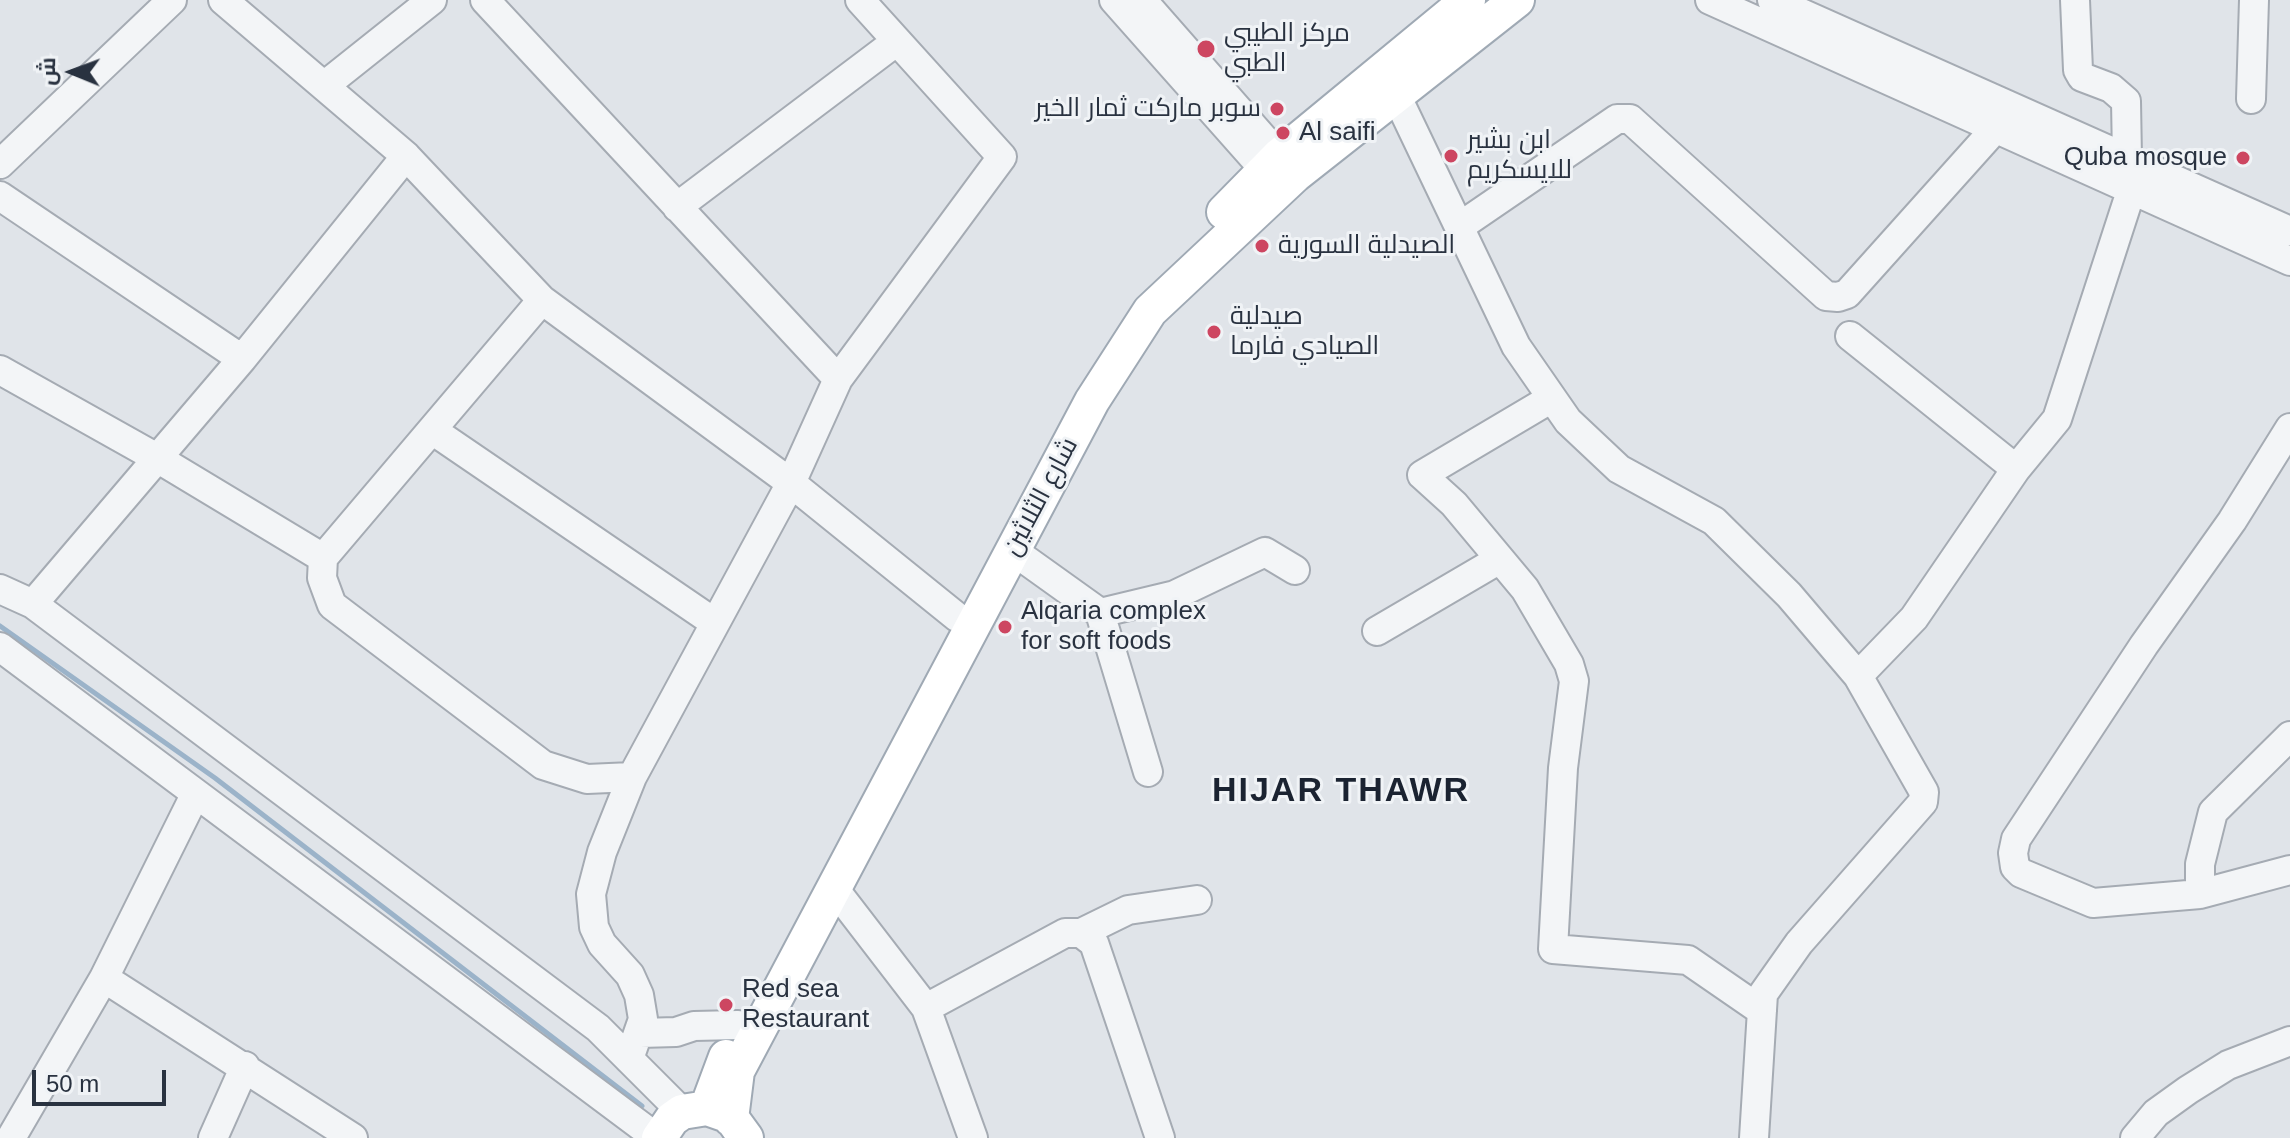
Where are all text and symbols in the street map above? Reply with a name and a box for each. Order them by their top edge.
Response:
place label: مركز الطيبي الطبي [1224,18,1350,80]
north arrow [32,32,112,112]
marker: مركز الطيبي الطبي [1195,38,1217,60]
text: ش [35,57,60,86]
place label: سوبر ماركت ثمار الخير [1035,93,1261,125]
marker: سوبر ماركت ثمار الخير [1268,100,1286,118]
place label: Al saifi [1299,117,1376,149]
marker: Al saifi [1274,124,1292,142]
place label: ابن بشير للايسكريم [1467,125,1572,186]
place label: Quba mosque [2064,142,2227,174]
marker: ابن بشير للايسكريم [1442,147,1460,165]
marker: Quba mosque [2234,149,2252,167]
place label: الصيدلية السورية [1278,230,1455,262]
marker: الصيدلية السورية [1253,237,1271,255]
place label: صيدلية الصيادي فارما [1230,301,1379,362]
marker: صيدلية الصيادي فارما [1205,323,1223,341]
street label: شارع الثلاثين [997,432,1085,562]
place label: Alqaria complex for soft foods [1021,596,1206,658]
marker: Alqaria complex for soft foods [996,618,1014,636]
district label: HIJAR THAWR [1212,772,1470,812]
place label: Red sea Restaurant [742,974,869,1036]
marker: Red sea Restaurant [717,996,735,1014]
scale bar [36,1054,170,1104]
text: 50 m [46,1070,99,1097]

